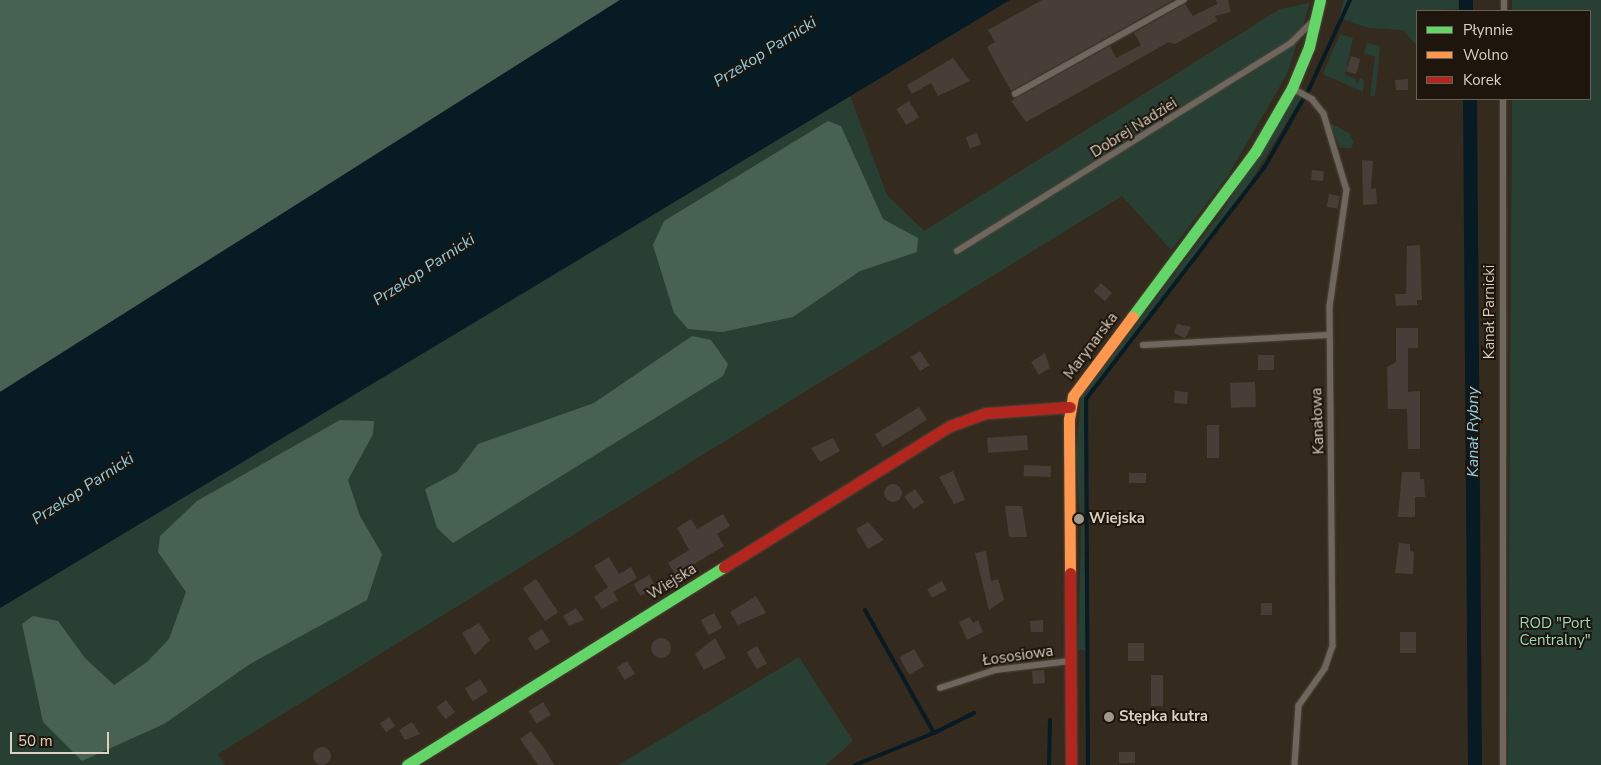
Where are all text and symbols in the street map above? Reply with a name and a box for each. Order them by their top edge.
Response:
legend [1416,10,1591,100]
water label: Przekop Parnicki [710,13,820,91]
text: Płynnie [1463,20,1513,40]
text: Wolno [1463,45,1508,65]
text: Korek [1463,70,1501,90]
street label: Dobrej Nadziei [1087,94,1181,162]
water label: Przekop Parnicki [370,230,478,310]
street label: Kanał Parnicki [1481,265,1499,359]
street label: Marynarska [1060,309,1122,383]
street label: Kanałowa [1308,387,1328,455]
water label: Kanał Rybny [1463,387,1483,477]
water label: Przekop Parnicki [29,449,137,529]
place label: Wiejska [1089,510,1145,528]
marker: Wiejska [1073,513,1085,525]
street label: Wiejska [644,560,700,604]
park label: ROD "Port Centralny" [1519,614,1591,649]
street label: Łososiowa [981,642,1055,670]
place label: Stępka kutra [1119,708,1208,726]
marker: Stępka kutra [1103,711,1115,723]
scale bar [12,722,111,754]
text: 50 m [18,731,53,751]

